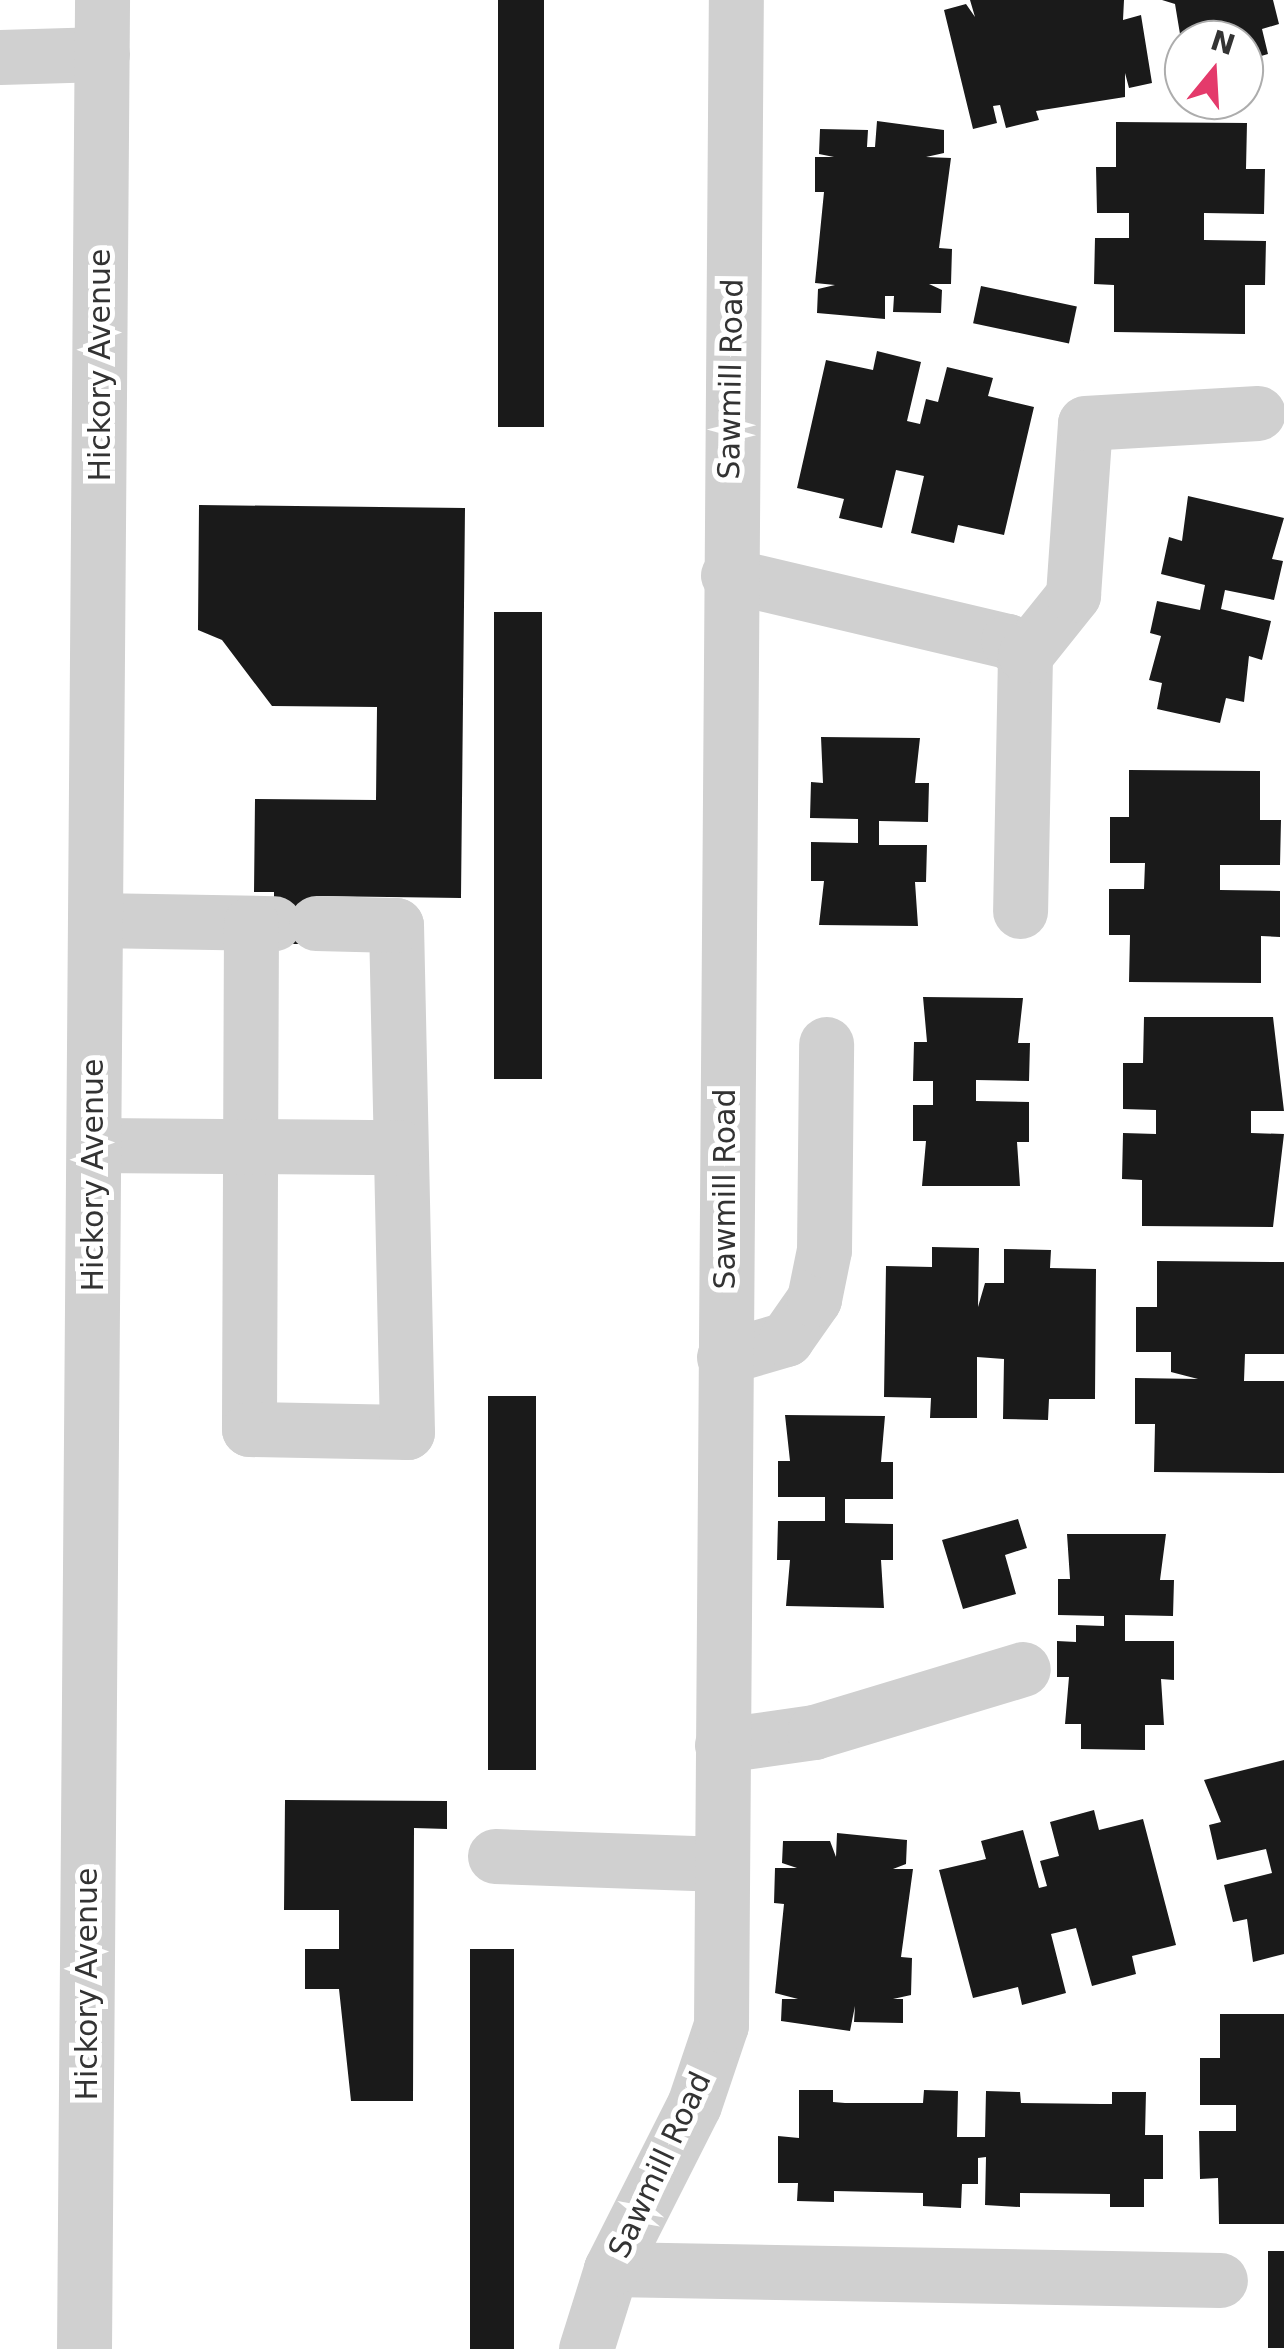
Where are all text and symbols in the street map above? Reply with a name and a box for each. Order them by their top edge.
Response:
north arrow [1164,20,1264,120]
text: N [1207,24,1239,62]
street label: Hickory Avenue [82,248,118,482]
street label: Sawmill Road [711,278,751,480]
street label: Hickory Avenue [75,1058,111,1292]
street label: Sawmill Road [707,1088,743,1290]
street label: Hickory Avenue [69,1867,105,2101]
street label: Sawmill Road [601,2066,719,2264]

